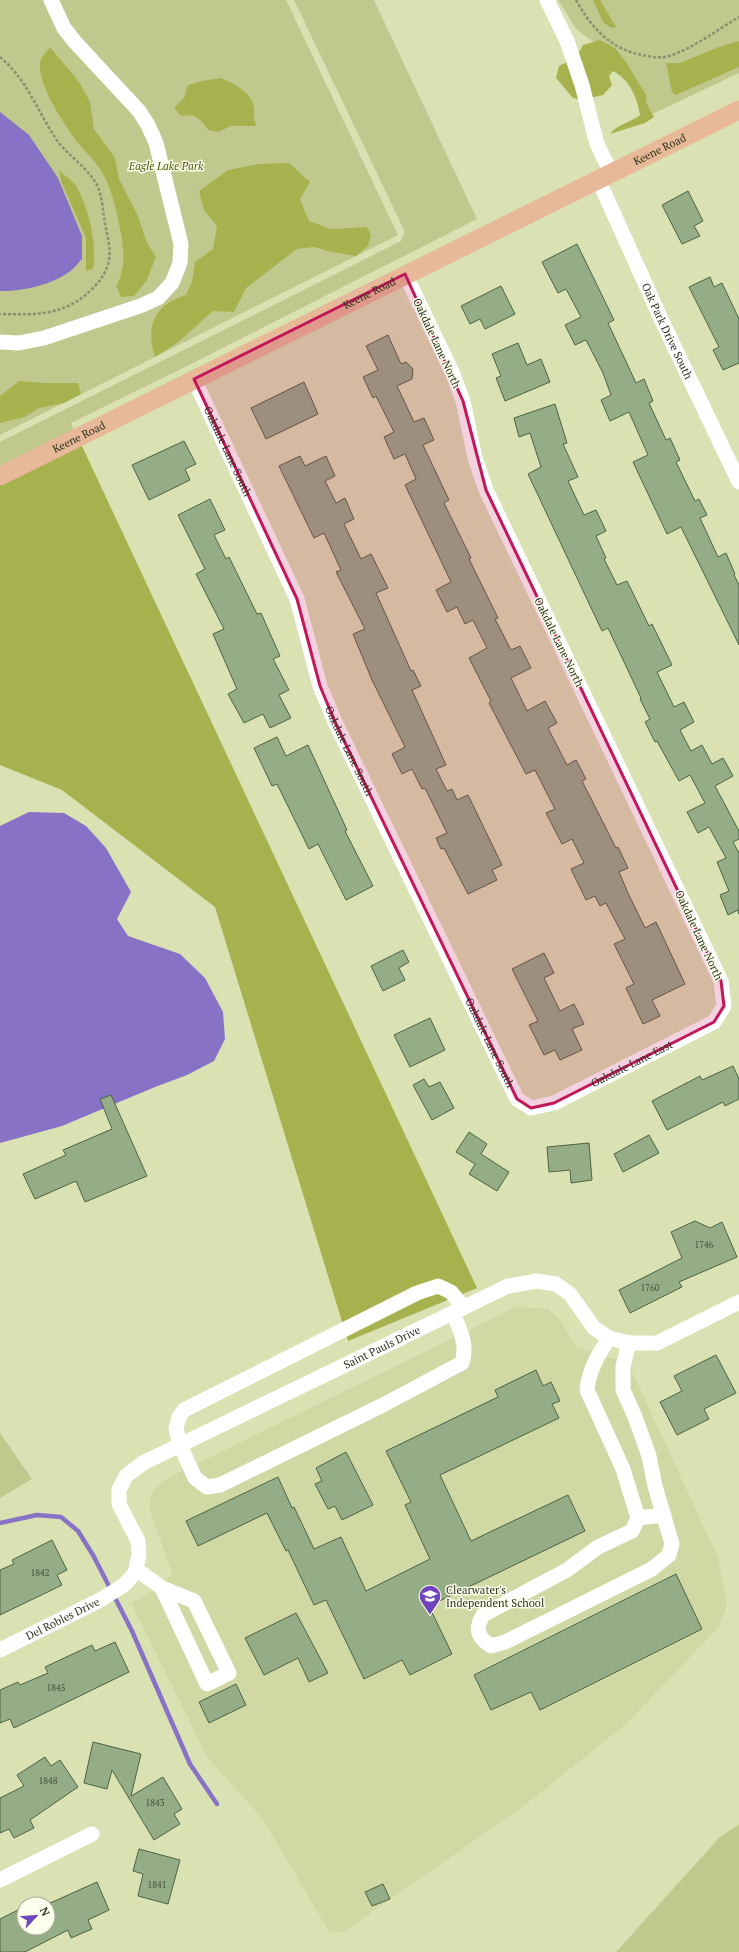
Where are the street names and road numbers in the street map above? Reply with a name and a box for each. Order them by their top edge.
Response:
street label: Keene Road [631,130,688,168]
street label: Keene Road [341,274,398,312]
street label: Oak Park Drive South [639,281,696,382]
street label: Oakdale Lane North [410,296,464,391]
street label: Oakdale Lane South [201,404,255,499]
street label: Keene Road [50,418,108,456]
street label: Oakdale Lane North [531,595,587,689]
street label: Oakdale Lane South [322,704,377,799]
street label: Oakdale Lane North [672,888,726,983]
street label: Oakdale Lane South [462,996,518,1090]
street label: Oakdale Lane East [589,1037,675,1090]
street label: Saint Pauls Drive [341,1322,423,1372]
street label: Del Robles Drive [23,1594,102,1643]

